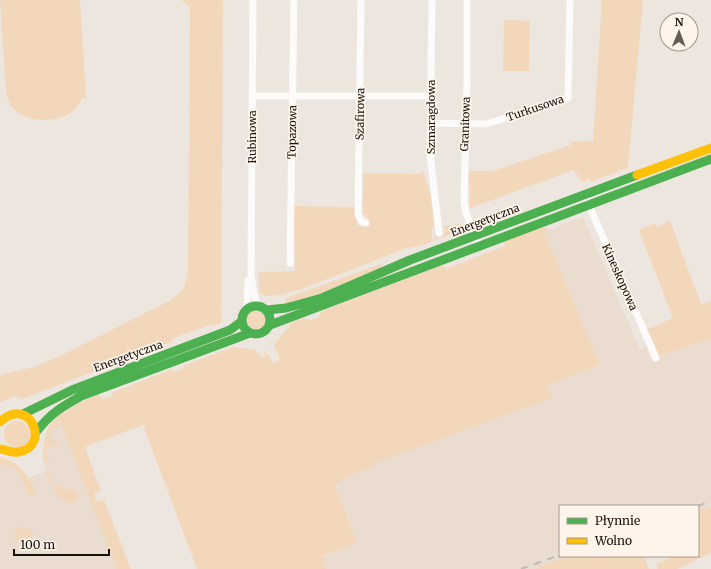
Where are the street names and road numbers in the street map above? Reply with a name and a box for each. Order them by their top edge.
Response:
street label: Szmaragdowa [424,80,438,154]
street label: Szafirowa [353,88,367,140]
street label: Turkusowa [504,92,566,124]
street label: Granitowa [457,96,473,152]
street label: Topazowa [285,105,299,159]
street label: Rubinowa [245,110,259,164]
street label: Energetyczna [449,200,521,240]
street label: Kineskopowa [599,241,641,313]
street label: Energetyczna [92,337,165,375]

